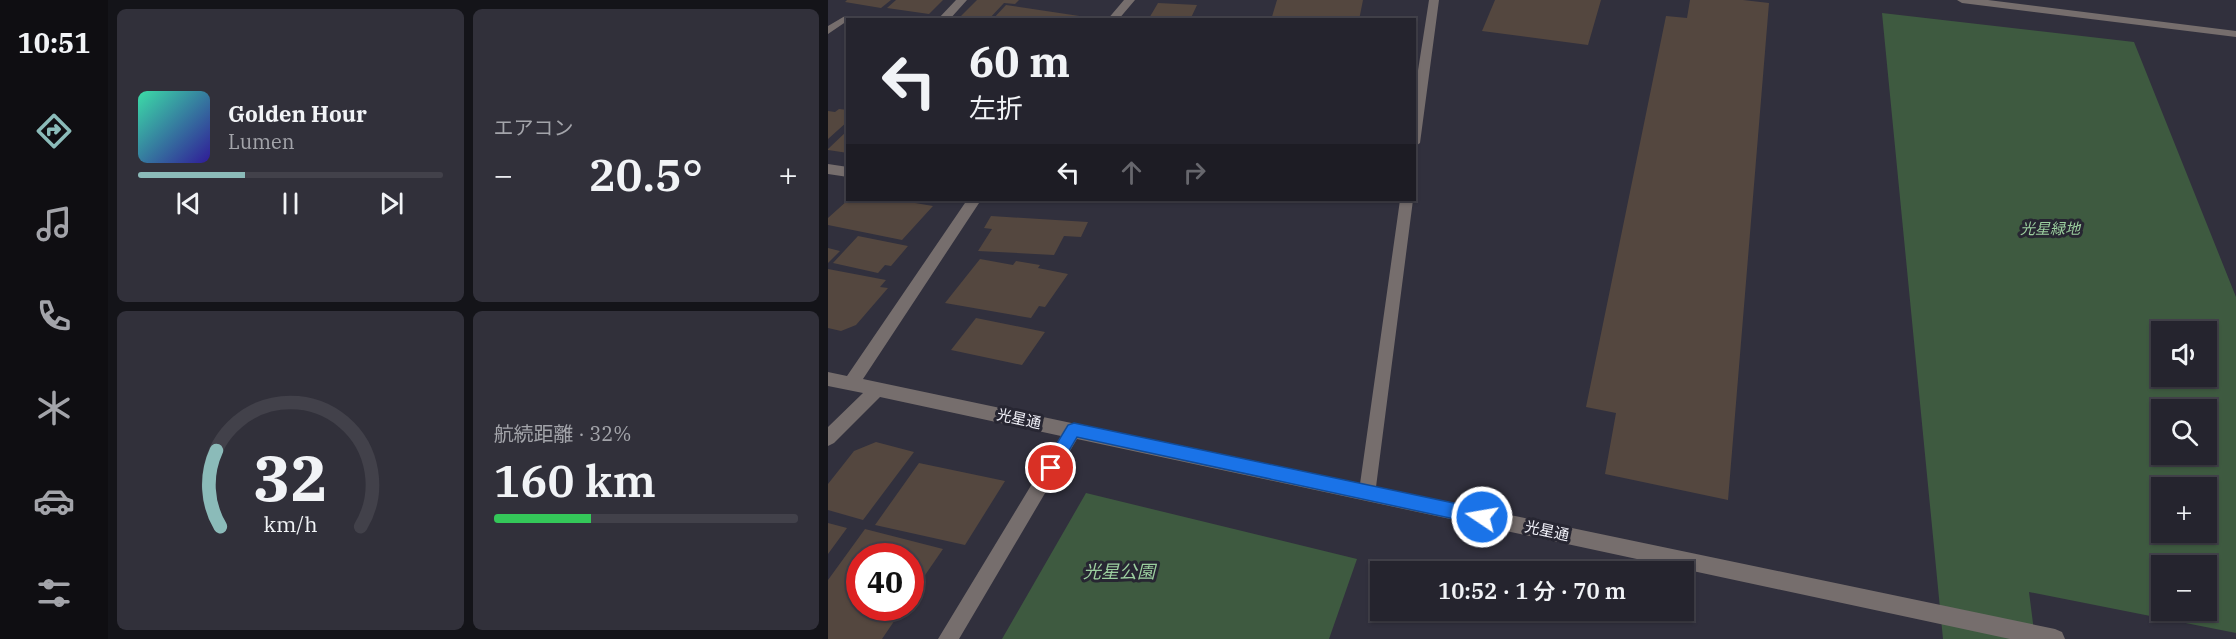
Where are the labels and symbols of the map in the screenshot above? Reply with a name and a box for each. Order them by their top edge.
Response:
park label: 光星緑地 [2020,219,2082,238]
street label: 光星通 [995,405,1043,432]
pin [1025,442,1076,493]
position arrow [1450,485,1514,549]
street label: 光星通 [1523,517,1571,544]
speed limit sign: 40 [846,543,924,621]
park label: 光星公園 [1083,560,1158,583]

